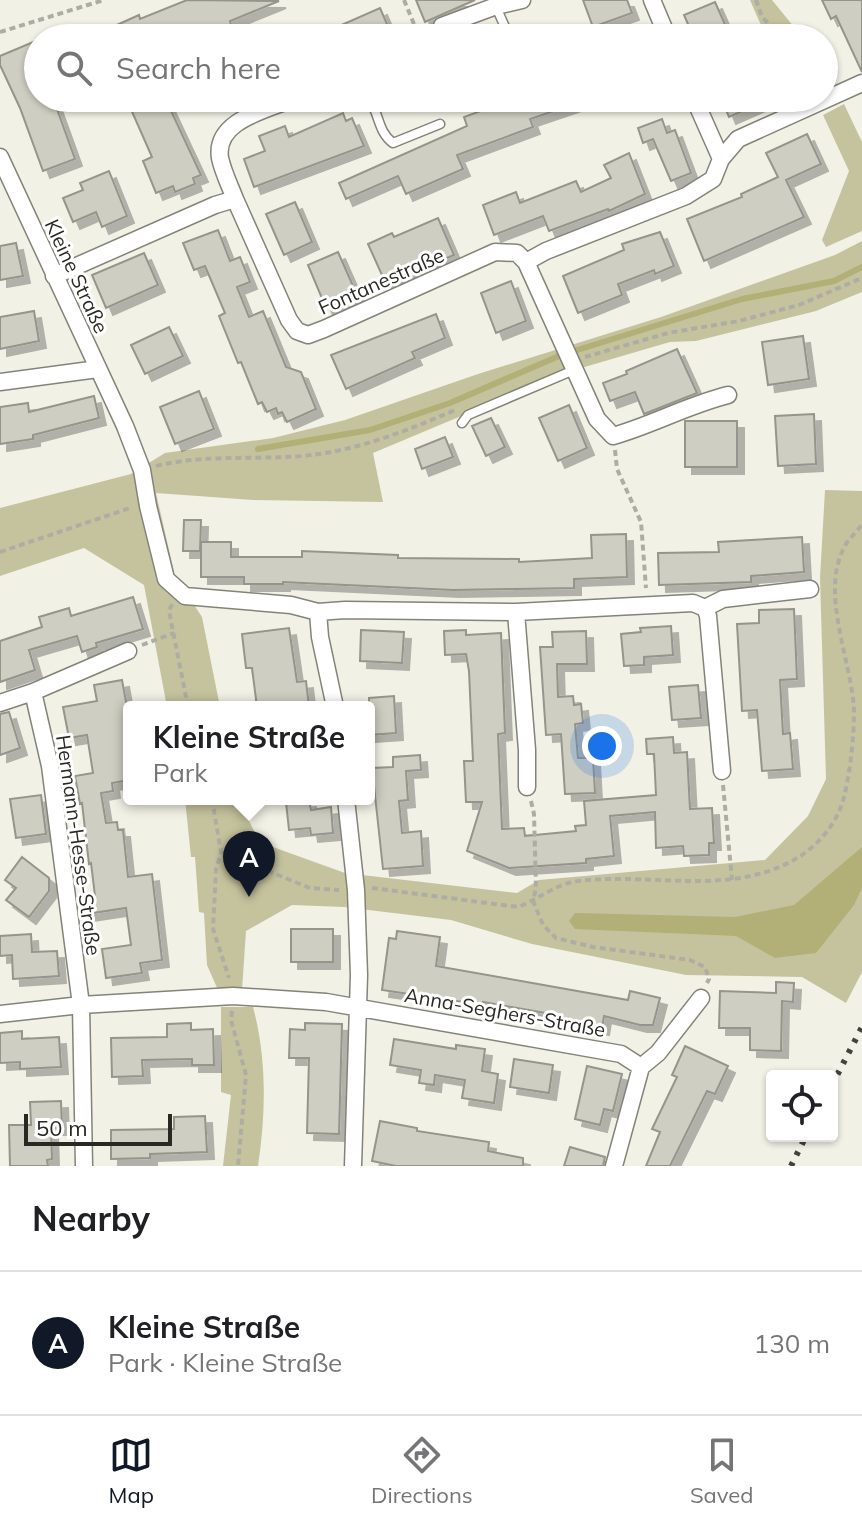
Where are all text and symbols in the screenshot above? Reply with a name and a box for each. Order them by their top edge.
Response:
search box [24,24,838,112]
icon: search [52,46,96,90]
text: Search here [116,49,281,87]
street label: Kleine Straße [40,215,114,337]
street label: Fontanestraße [314,242,448,320]
popup [123,701,375,805]
text: Kleine Straße [153,718,345,756]
your location [582,726,622,766]
street label: Hermann-Hesse-Straße [51,733,107,957]
text: Park [153,756,208,789]
pin: A [223,831,275,897]
street label: Anna-Seghers-Straße [403,982,607,1042]
map controls [766,1070,838,1142]
button: locate [766,1070,838,1142]
scale bar [24,1110,172,1146]
text: 50 m [36,1114,87,1142]
text: Nearby [32,1197,150,1240]
text: Kleine Straße [108,1308,300,1346]
text: A [48,1327,68,1360]
text: 130 m [754,1327,830,1360]
text: Park · Kleine Straße [108,1346,342,1379]
tab: Map [109,1433,154,1509]
tab: Directions [371,1433,473,1509]
tab: Saved [690,1433,753,1509]

